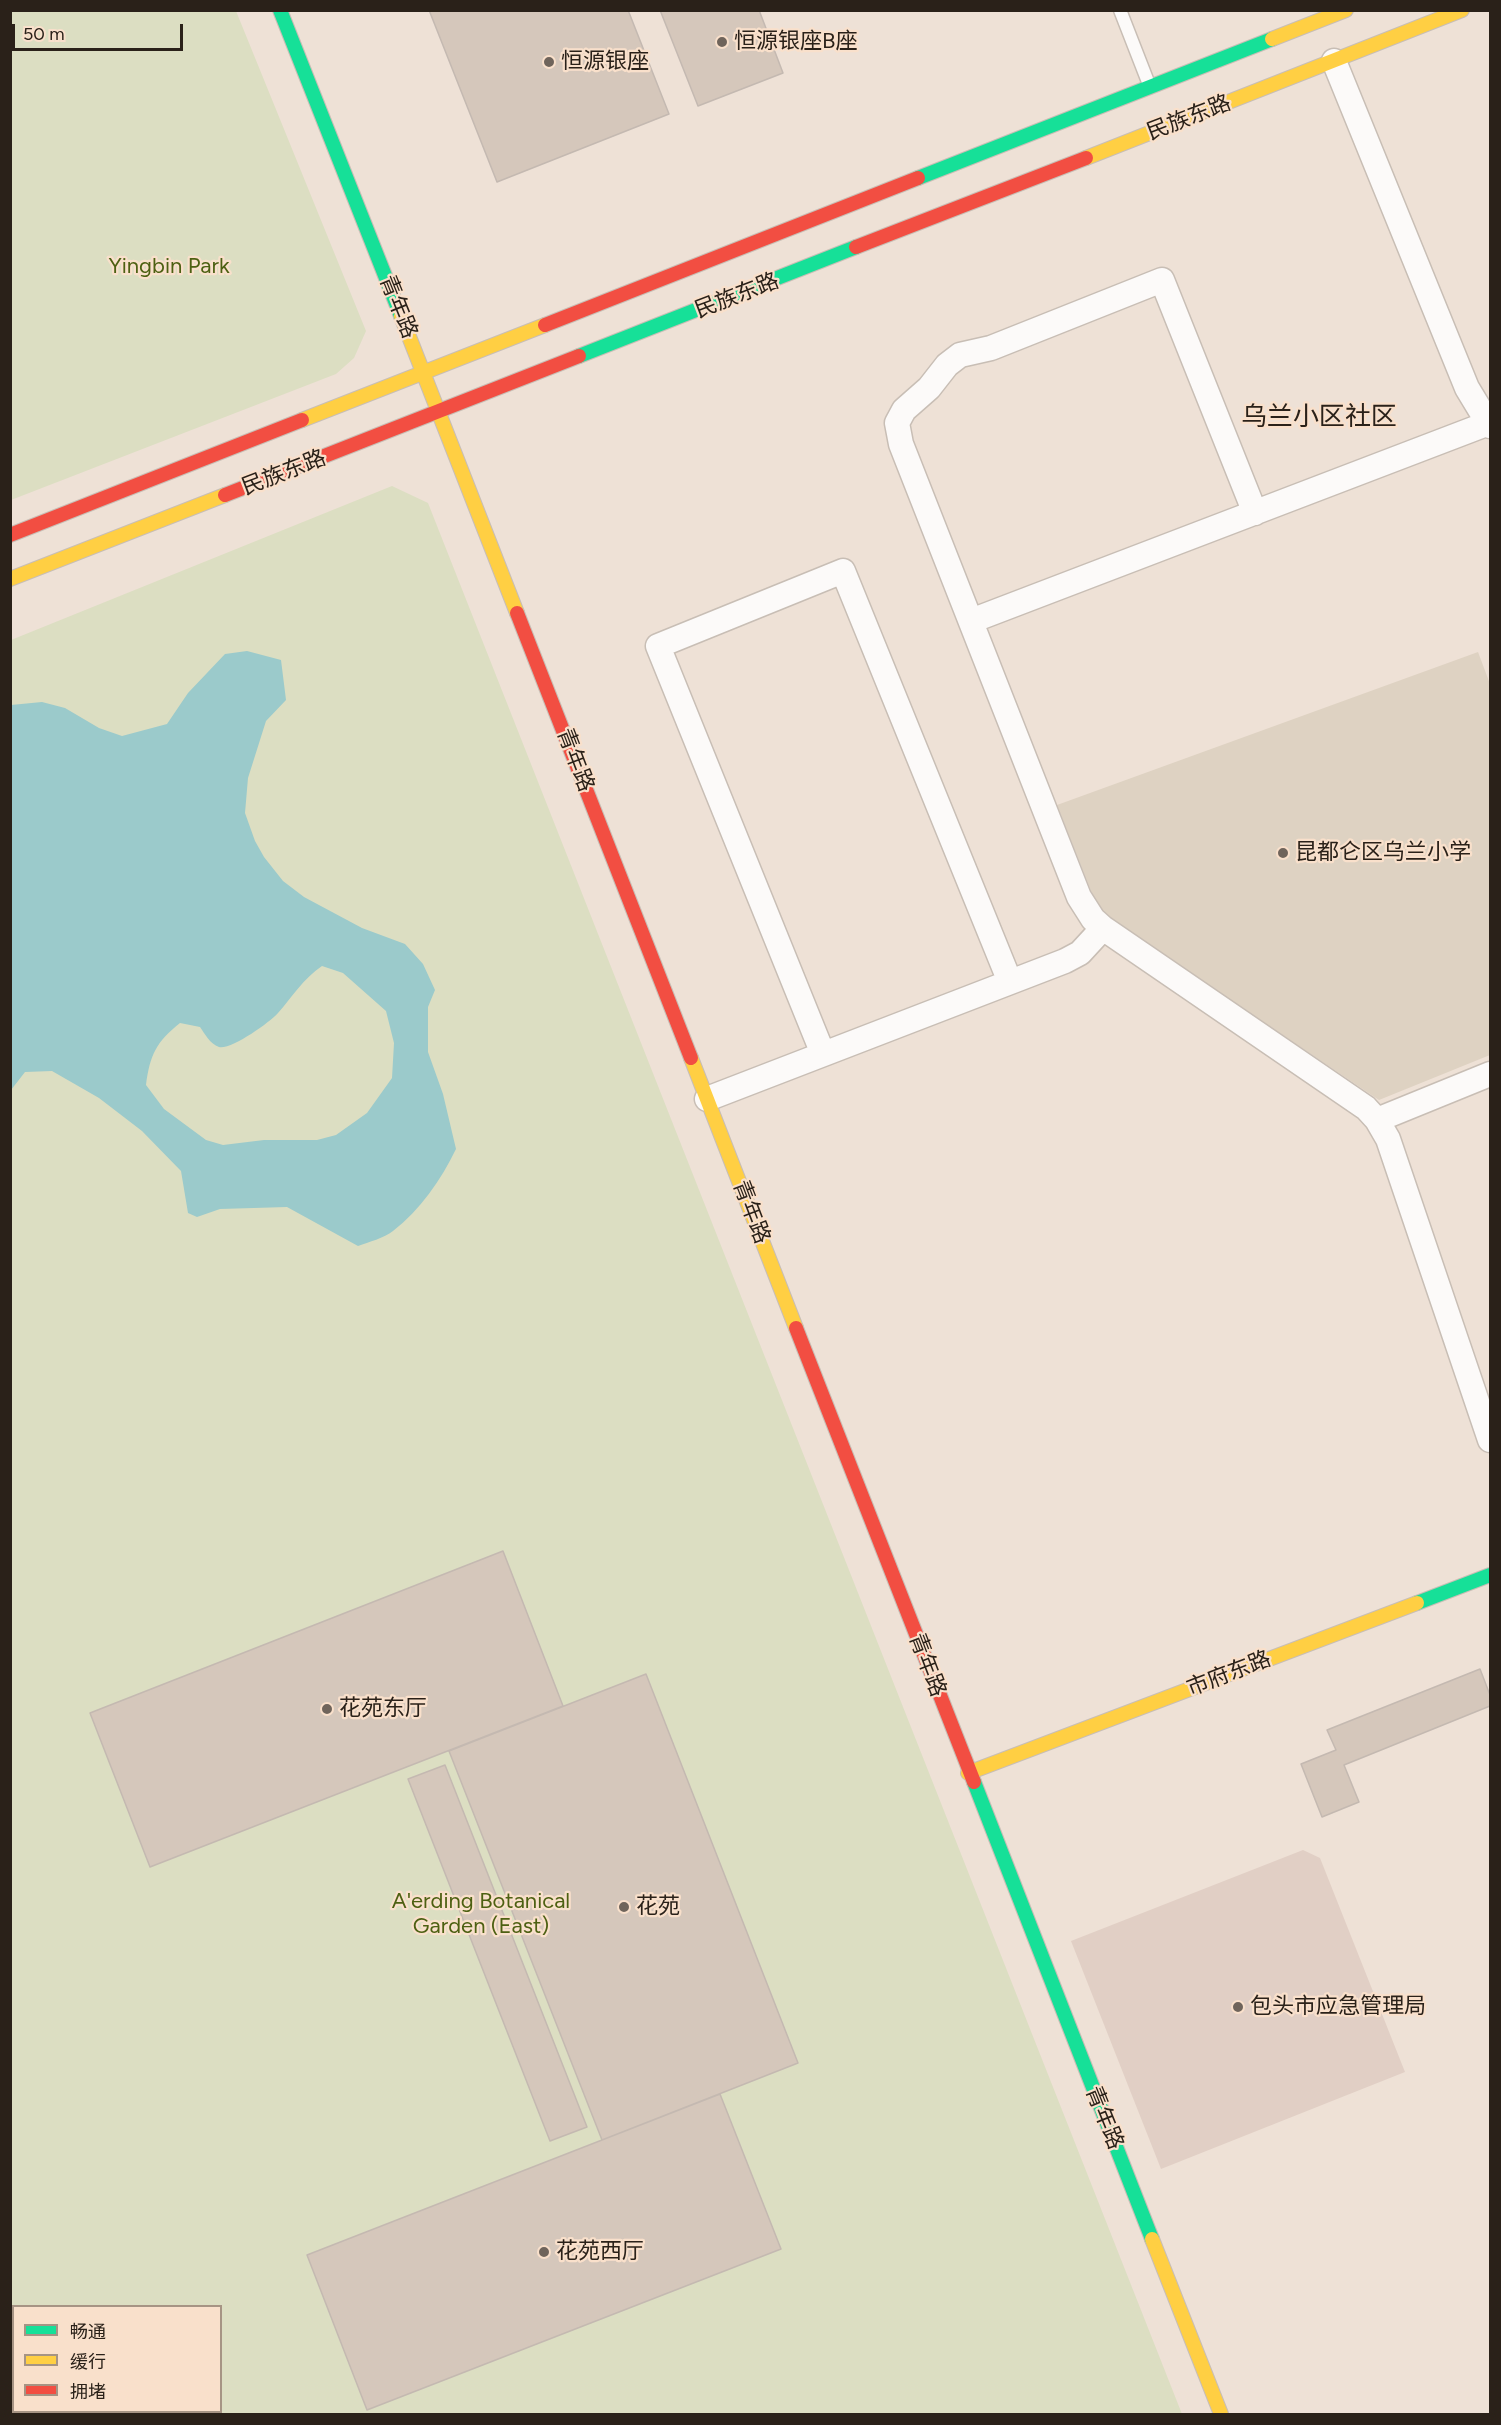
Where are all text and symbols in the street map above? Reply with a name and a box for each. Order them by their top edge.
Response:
scale bar [15,12,186,50]
text: 50 m [23,23,65,45]
place label: 恒源银座B座 [734,29,857,55]
marker: 恒源银座B座 [715,35,729,49]
place label: 恒源银座 [561,49,649,75]
marker: 恒源银座 [542,55,556,69]
street label: 民族东路 [1143,90,1235,146]
park label: Yingbin Park [108,254,230,280]
street label: 民族东路 [691,268,783,324]
street label: 青年路 [373,271,423,343]
district label: 乌兰小区社区 [1241,401,1397,433]
street label: 民族东路 [238,445,330,501]
street label: 青年路 [551,724,599,796]
place label: 昆都仑区乌兰小学 [1295,840,1471,866]
marker: 昆都仑区乌兰小学 [1276,846,1290,860]
street label: 青年路 [727,1176,775,1248]
street label: 青年路 [903,1629,951,1701]
street label: 市府东路 [1183,1646,1275,1702]
place label: 花苑东厅 [339,1696,427,1722]
marker: 花苑东厅 [320,1702,334,1716]
park label: A'erding Botanical Garden (East) [392,1889,570,1940]
place label: 花苑 [636,1894,680,1920]
marker: 花苑 [617,1900,631,1914]
place label: 包头市应急管理局 [1250,1994,1426,2020]
marker: 包头市应急管理局 [1231,2000,1245,2014]
street label: 青年路 [1079,2082,1129,2154]
place label: 花苑西厅 [556,2239,644,2265]
marker: 花苑西厅 [537,2245,551,2259]
legend [12,2305,222,2413]
text: 畅通 [70,2321,106,2343]
text: 缓行 [70,2351,106,2373]
text: 拥堵 [70,2381,106,2403]

